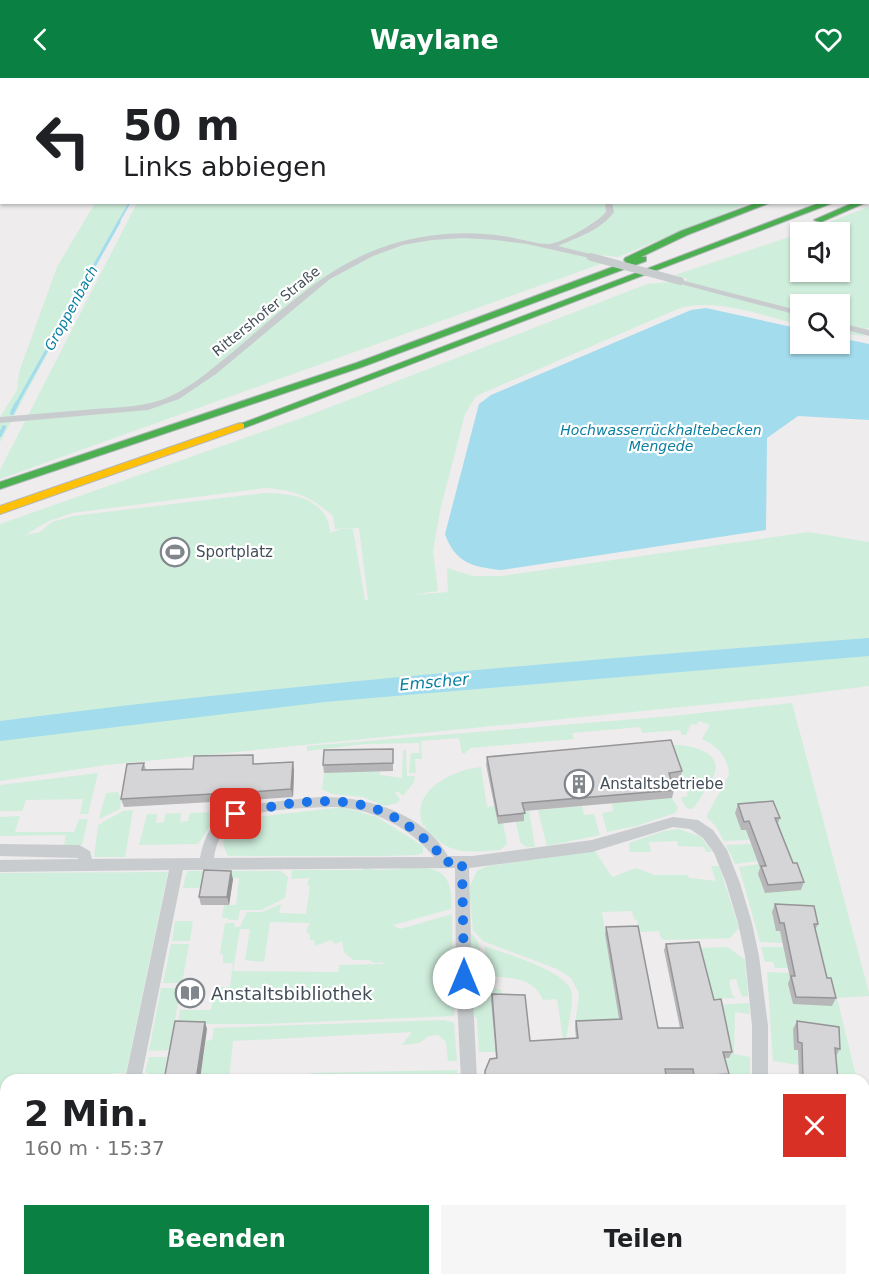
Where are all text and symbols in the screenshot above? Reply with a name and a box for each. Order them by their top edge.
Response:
icon: back [24,23,57,56]
icon: heart [812,23,845,56]
text: Waylane [370,24,499,55]
text: 50 m [123,101,240,150]
icon: left [24,102,102,180]
text: Links abbiegen [123,151,327,182]
map controls [790,222,850,354]
button: sound [790,222,850,282]
water label: Groppenbach [41,263,101,353]
street label: Rittershofer Straße [209,263,323,359]
button: search [790,294,850,354]
water label: Hochwasserrückhaltebecken Mengede [560,422,762,454]
sports icon: Sportplatz [159,536,191,568]
place label: Sportplatz [196,543,273,561]
water label: Emscher [399,669,471,694]
building icon: Anstaltsbetriebe [563,768,595,800]
place label: Anstaltsbetriebe [600,775,723,793]
pin [210,788,261,839]
icon: arrive [219,797,252,830]
position arrow [432,946,496,1010]
library icon: Anstaltsbibliothek [174,977,206,1009]
place label: Anstaltsbibliothek [211,983,373,1004]
text: 2 Min. [24,1093,149,1134]
button: close [783,1094,846,1157]
text: 160 m · 15:37 [24,1136,165,1160]
button: Beenden [24,1205,429,1274]
button: Teilen [441,1205,846,1274]

